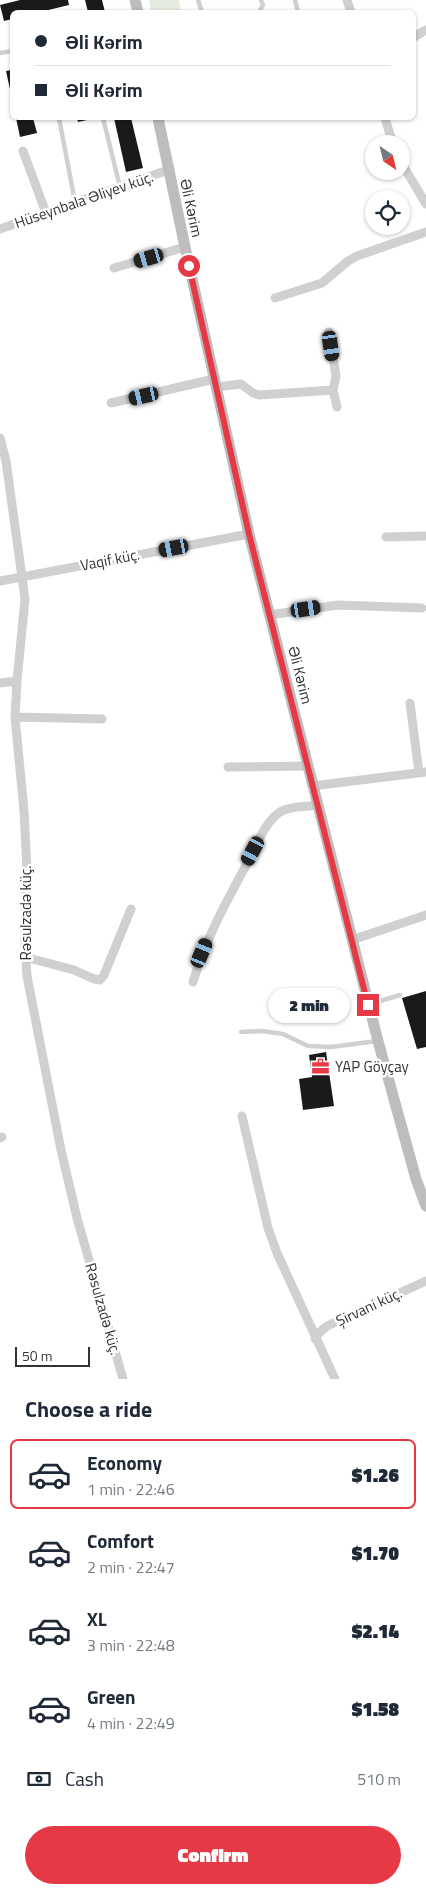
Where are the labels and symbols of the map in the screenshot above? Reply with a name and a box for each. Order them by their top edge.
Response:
north arrow [365,135,410,180]
street label: Hüseynbala Əliyev küç. [11,165,156,234]
street label: Əli Kərim [174,177,209,239]
car [132,247,165,269]
route start [178,255,200,277]
car [321,330,340,362]
car [127,385,160,407]
car [157,538,190,558]
street label: Vaqif küç. [78,542,142,577]
car [290,599,321,619]
street label: Əli Kərim [282,643,319,706]
car [239,834,266,868]
street label: Rəsulzadə küç. [14,866,37,960]
car [189,936,214,970]
callout: 2 min [268,988,350,1022]
route end [357,994,379,1016]
place label: YAP Göyçay [335,1055,409,1078]
office icon: YAP Göyçay [311,1057,331,1077]
street label: Rəsulzadə küç. [79,1260,128,1358]
street label: Şirvani küç. [332,1281,406,1332]
scale bar [15,1344,90,1367]

